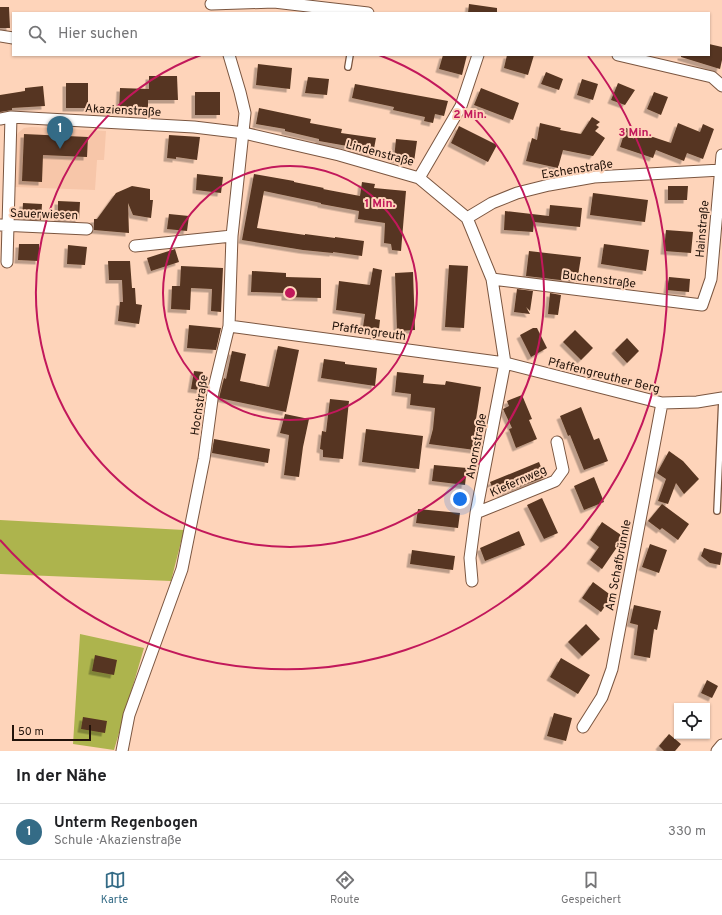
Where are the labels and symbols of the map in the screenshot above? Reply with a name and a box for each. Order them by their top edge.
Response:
street label: Akazienstraße [84,101,161,121]
text: 2 Min. [453,107,487,123]
pin: 1 [47,116,73,149]
text: 3 Min. [618,125,652,141]
street label: Lindenstraße [344,137,416,171]
street label: Eschenstraße [540,156,614,184]
text: 1 Min. [364,196,396,212]
street label: Hainstraße [693,200,713,258]
street label: Sauerwiesen [10,206,78,224]
street label: Buchenstraße [561,268,637,292]
centre of rings [283,286,297,300]
street label: Pfaffengreuth [331,319,407,345]
street label: Pfaffengreuther Berg [546,354,661,398]
street label: Hochstraße [187,374,213,437]
street label: Ahornstraße [463,412,491,480]
street label: Kiefernweg [487,462,549,502]
your location [450,489,470,509]
street label: Am Schafbrünnle [602,518,636,612]
scale bar [12,723,91,742]

